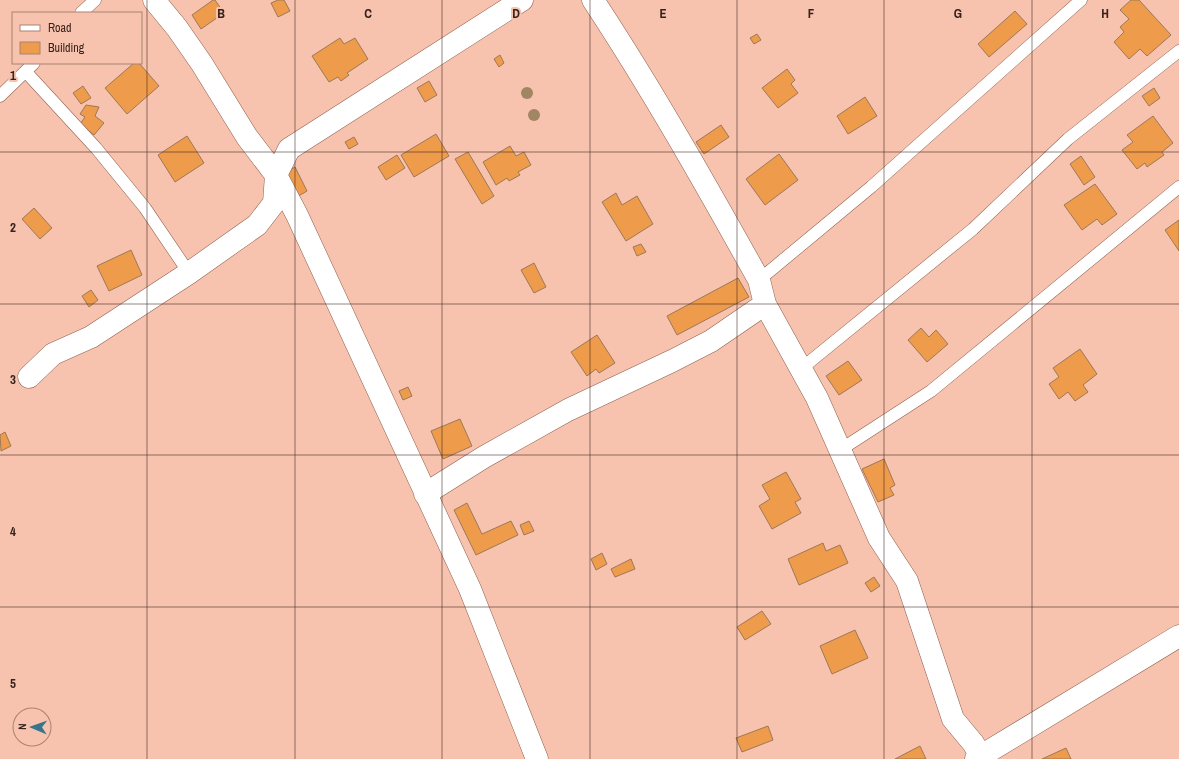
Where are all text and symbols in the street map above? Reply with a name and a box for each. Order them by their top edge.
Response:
text: B [217,5,225,22]
text: C [364,5,372,22]
text: D [512,5,520,22]
text: E [659,5,667,22]
text: F [808,5,815,22]
text: G [954,5,962,22]
text: H [1101,5,1109,22]
legend [12,12,142,64]
text: Road [48,20,72,36]
text: Building [48,40,85,56]
text: 1 [10,67,16,84]
text: 2 [10,219,16,236]
text: 3 [10,371,16,388]
text: 4 [10,523,16,540]
text: 5 [10,675,16,692]
north arrow [12,707,52,747]
text: N [15,723,29,730]

